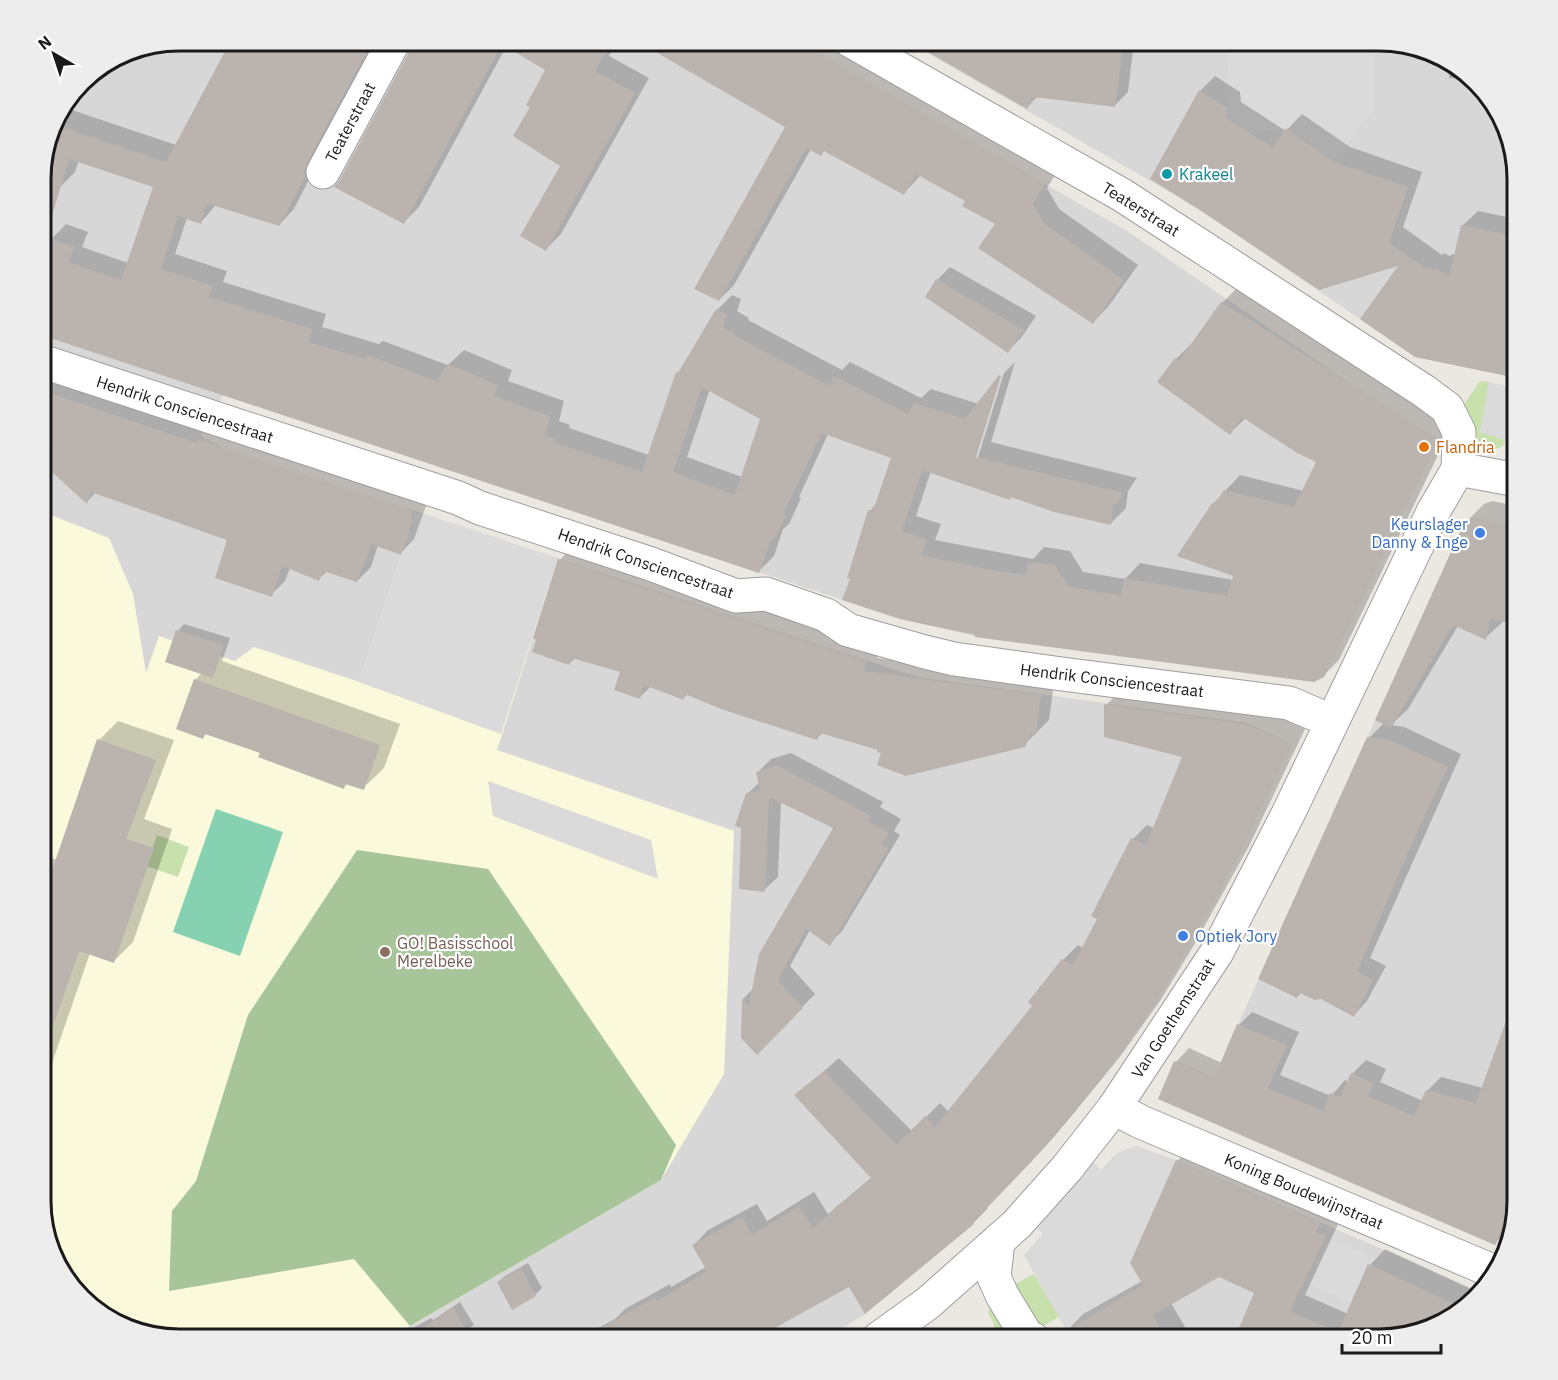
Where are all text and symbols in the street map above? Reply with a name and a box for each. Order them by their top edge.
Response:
north arrow [24,24,84,84]
text: N [34,31,55,54]
street label: Teaterstraat [321,79,379,165]
place label: Krakeel [1179,164,1233,184]
marker: Krakeel [1160,167,1174,181]
street label: Teaterstraat [1099,177,1183,241]
street label: Hendrik Consciencestraat [94,371,276,447]
place label: Flandria [1436,437,1495,457]
marker: Flandria [1417,440,1431,454]
place label: Keurslager Danny & Inge [1371,514,1468,552]
street label: Hendrik Consciencestraat [555,523,737,603]
marker: Keurslager Danny & Inge [1473,526,1487,540]
street label: Hendrik Consciencestraat [1019,659,1205,701]
place label: Optiek Jory [1195,926,1277,946]
marker: Optiek Jory [1176,929,1190,943]
place label: GO! Basisschool Merelbeke [397,933,513,971]
marker: GO! Basisschool Merelbeke [378,945,392,959]
street label: Van Goethemstraat [1127,954,1219,1082]
street label: Koning Boudewijnstraat [1221,1148,1387,1234]
scale bar [1342,1317,1441,1355]
text: 20 m [1351,1326,1393,1349]

